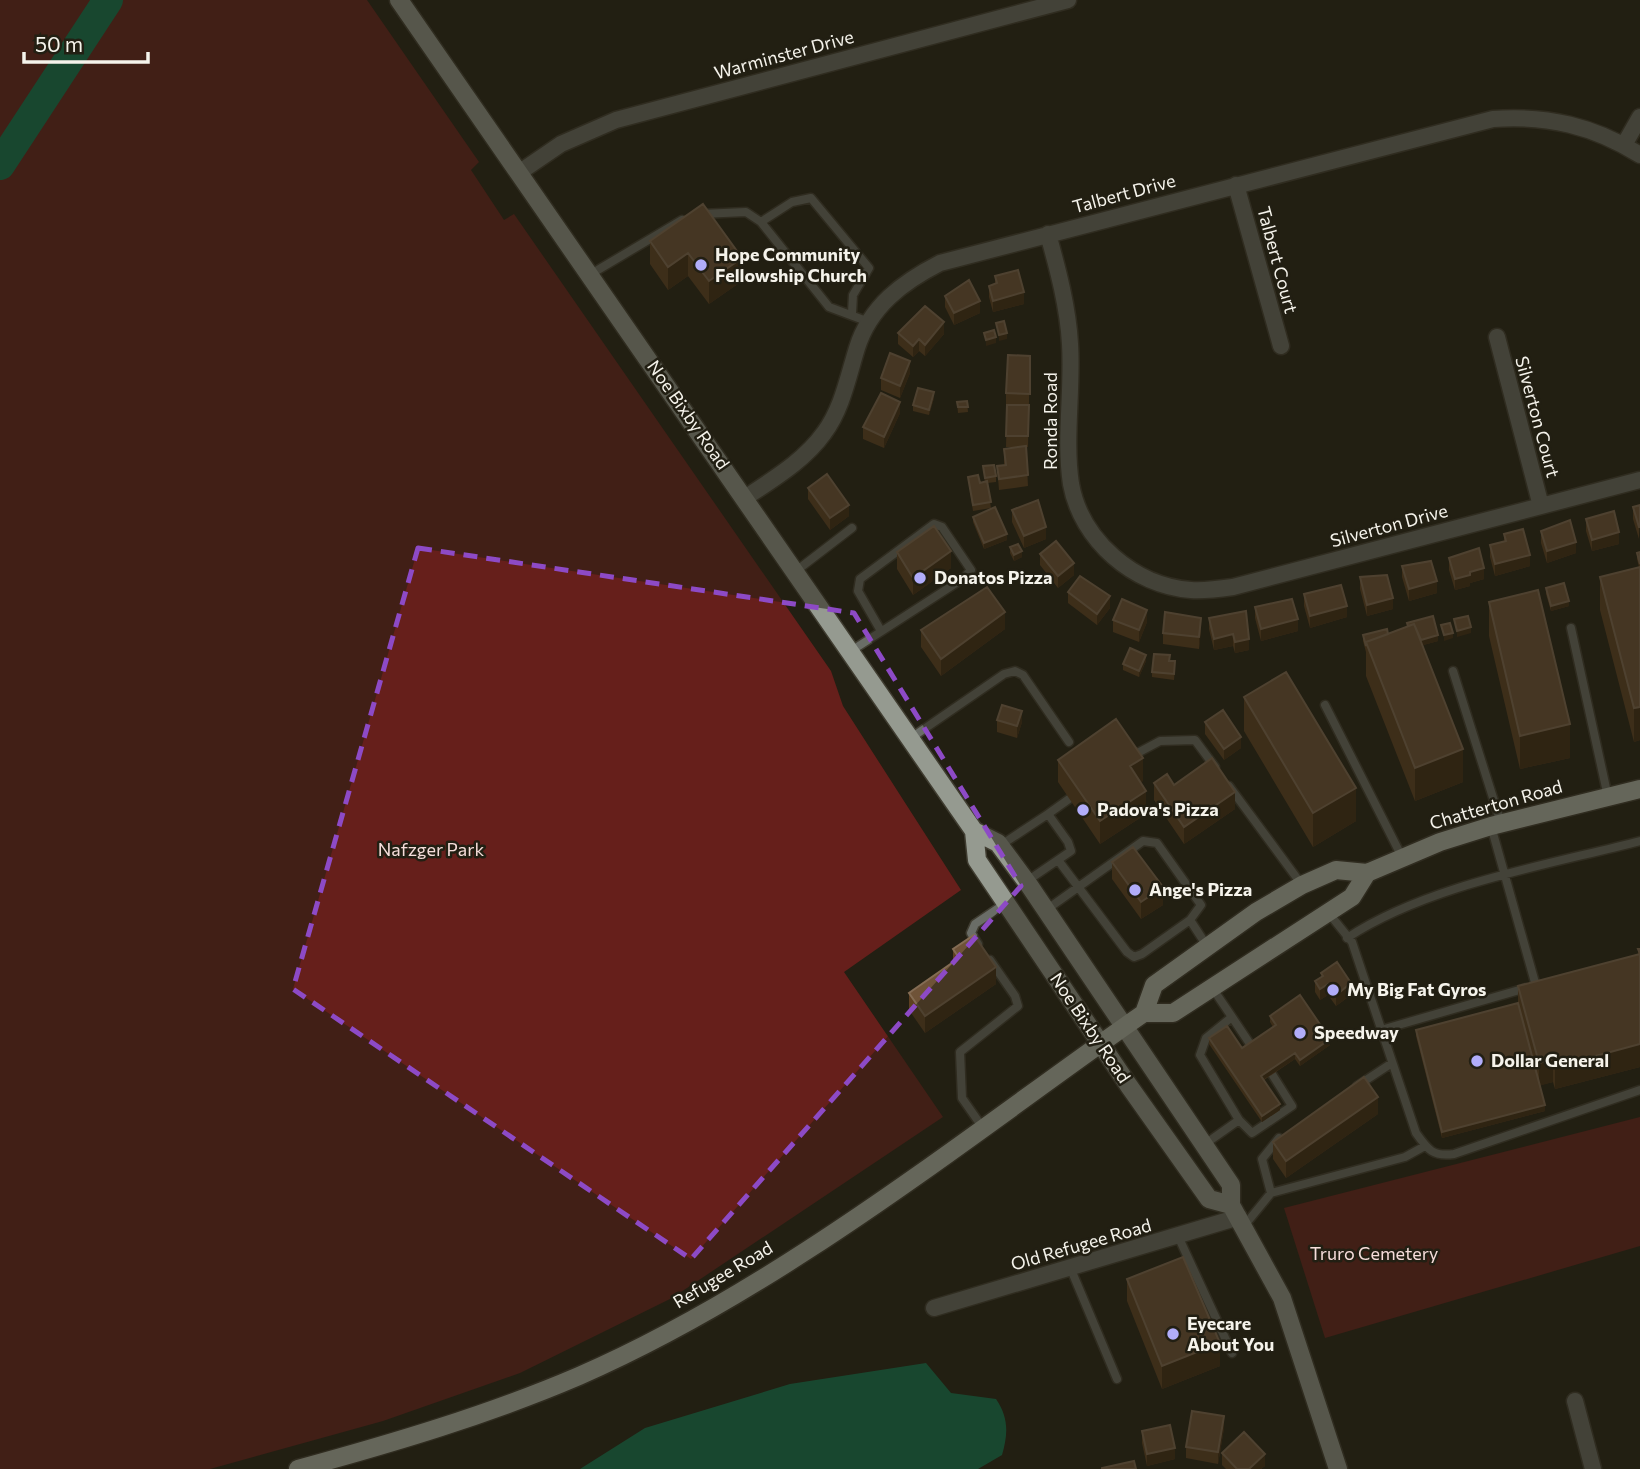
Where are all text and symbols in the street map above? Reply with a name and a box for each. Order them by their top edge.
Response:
scale bar [24,21,149,65]
street label: Warminster Drive [712,25,856,83]
text: 50 m [35,31,83,56]
street label: Talbert Drive [1070,169,1178,217]
street label: Talbert Court [1253,204,1303,316]
place label: Hope Community Fellowship Church [715,243,867,286]
marker: Hope Community Fellowship Church [693,257,709,273]
street label: Silverton Court [1511,354,1565,480]
street label: Noe Bixby Road [643,356,735,473]
street label: Ronda Road [1039,372,1061,470]
street label: Silverton Drive [1328,499,1450,551]
place label: Donatos Pizza [934,566,1053,588]
marker: Donatos Pizza [912,570,928,586]
street label: Chatterton Road [1427,775,1565,834]
place label: Padova's Pizza [1097,798,1219,820]
marker: Padova's Pizza [1075,802,1091,818]
park label: Nafzger Park [378,838,484,860]
place label: Ange's Pizza [1149,878,1252,900]
marker: Ange's Pizza [1127,882,1143,898]
street label: Noe Bixby Road [1046,968,1136,1087]
place label: My Big Fat Gyros [1347,978,1487,1000]
marker: My Big Fat Gyros [1325,982,1341,998]
place label: Speedway [1314,1021,1399,1043]
marker: Speedway [1292,1025,1308,1041]
place label: Dollar General [1491,1049,1609,1071]
marker: Dollar General [1469,1053,1485,1069]
street label: Old Refugee Road [1008,1213,1154,1275]
street label: Refugee Road [669,1236,776,1312]
park label: Truro Cemetery [1310,1242,1438,1264]
place label: Eyecare About You [1187,1312,1274,1355]
marker: Eyecare About You [1165,1326,1181,1342]

